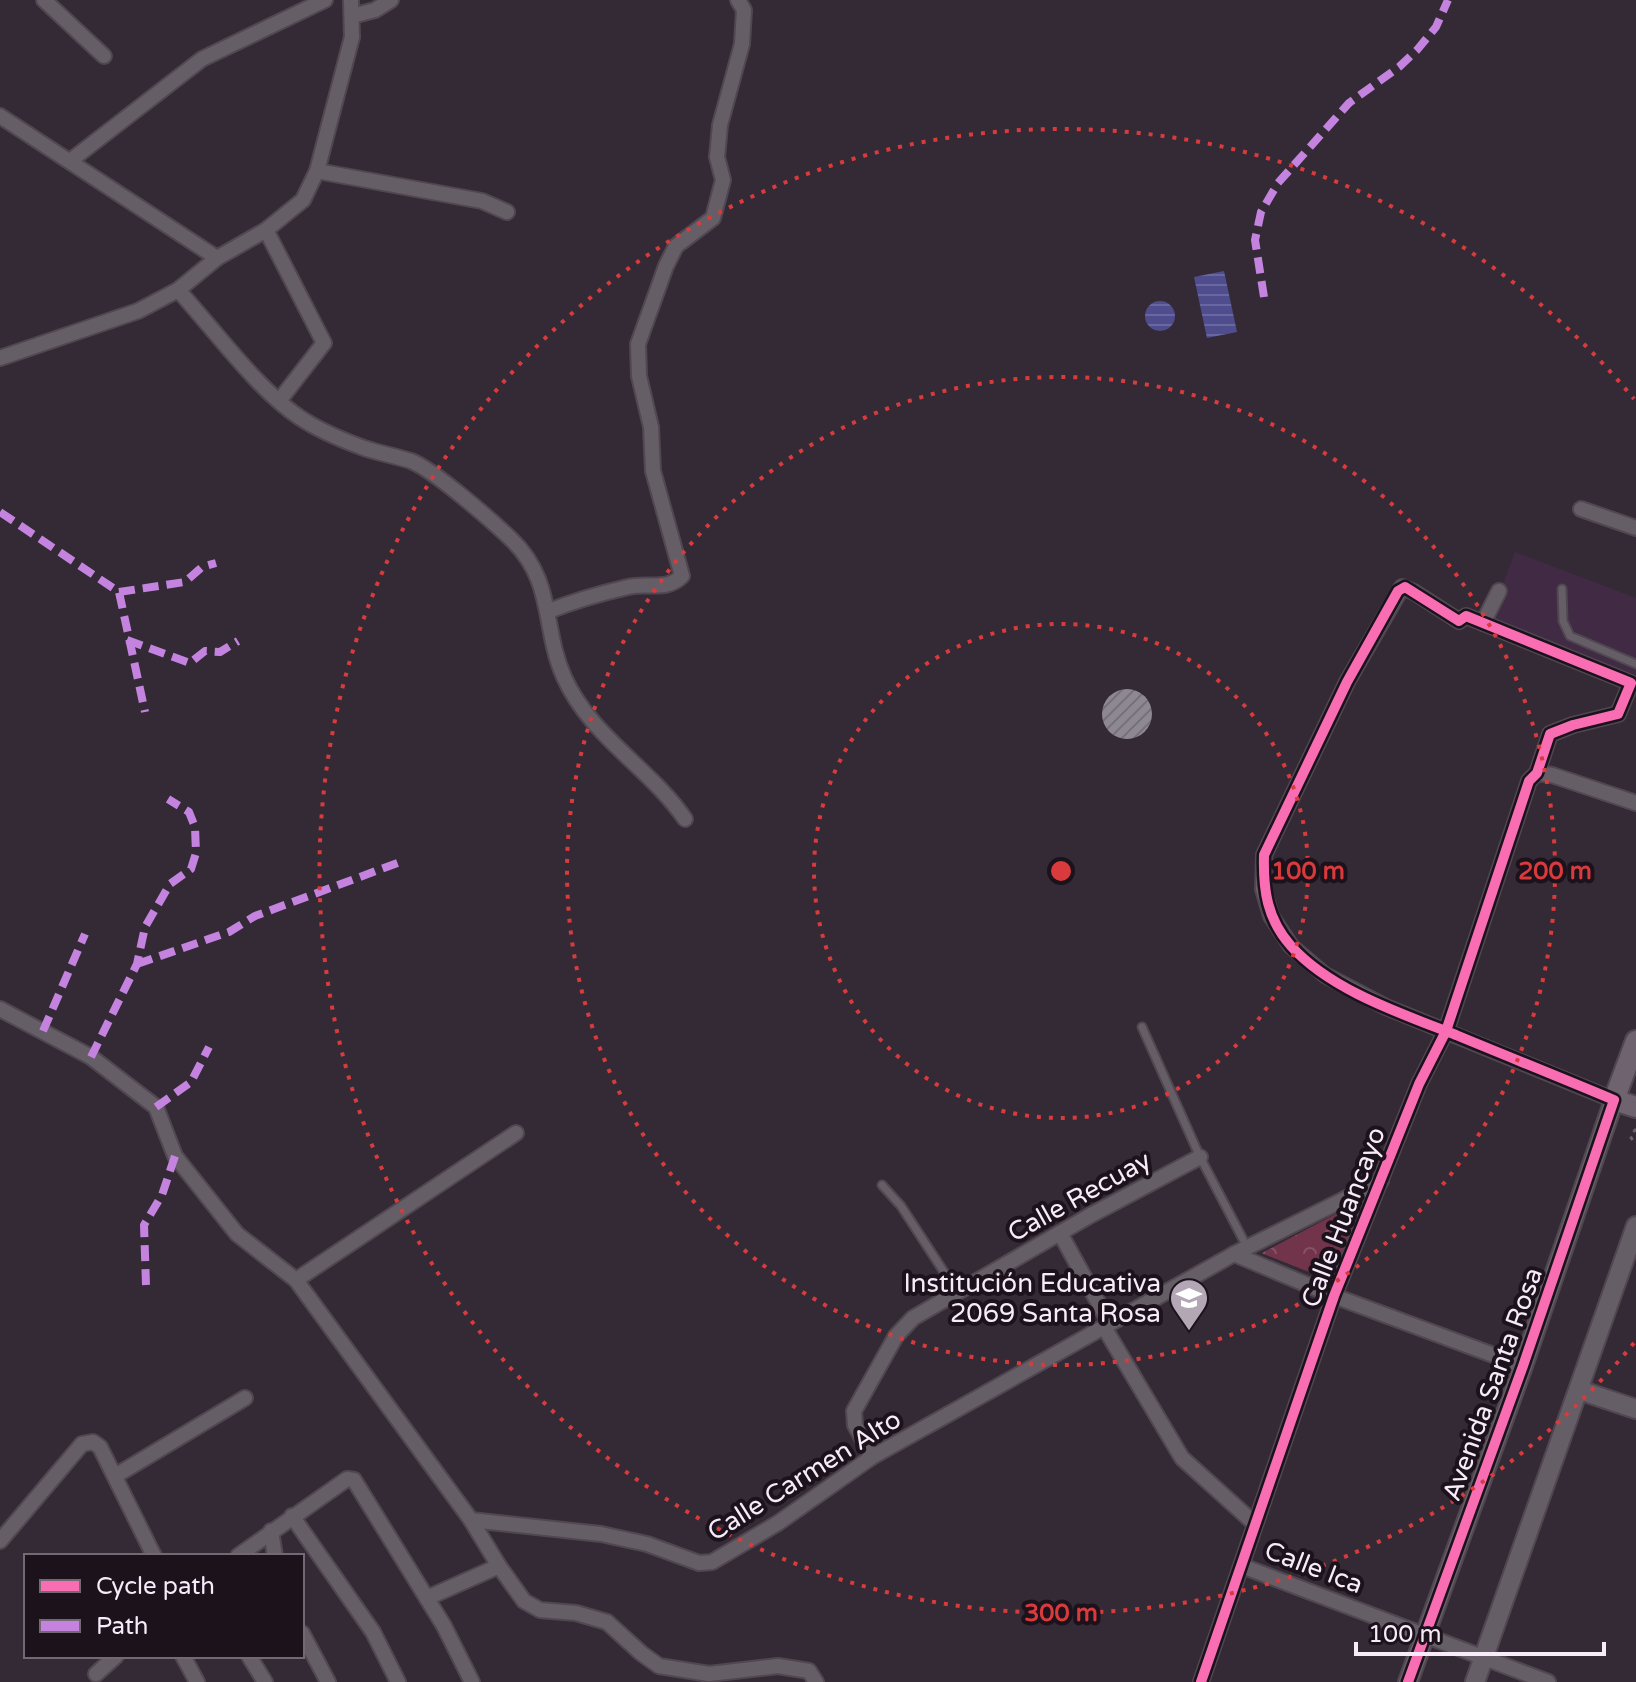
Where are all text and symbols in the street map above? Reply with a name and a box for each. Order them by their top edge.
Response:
centre of rings [1047,857,1075,885]
text: 100 m [1271,857,1345,886]
text: 200 m [1518,857,1592,886]
street label: Calle Huancayo [1295,1123,1392,1312]
street label: Calle Recuay [1002,1144,1156,1248]
street label: Avenida Santa Rosa [1436,1263,1549,1505]
place label: Institución Educativa 2069 Santa Rosa [903,1268,1161,1329]
school or university icon: Institución Educativa 2069 Santa Rosa [1168,1277,1210,1332]
street label: Calle Carmen Alto [702,1403,907,1547]
street label: Calle Ica [1260,1535,1367,1600]
legend [24,1554,304,1658]
text: Cycle path [96,1572,215,1601]
text: 300 m [1024,1599,1098,1628]
scale bar [1356,1606,1604,1656]
text: Path [96,1612,149,1641]
text: 100 m [1368,1620,1442,1649]

